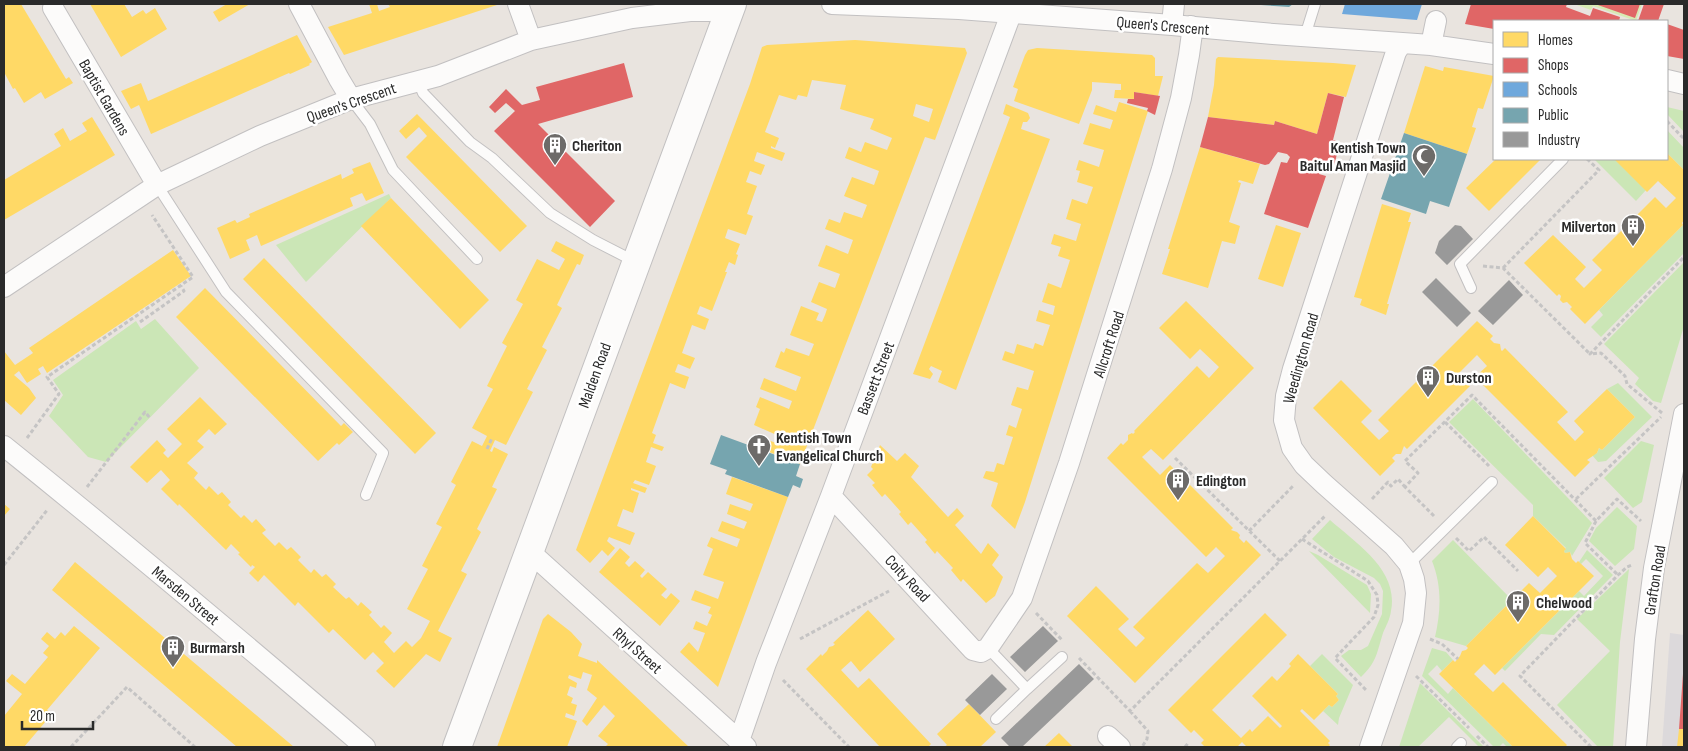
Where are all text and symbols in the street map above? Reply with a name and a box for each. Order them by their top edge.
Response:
street label: Queen's Crescent [1116,13,1210,40]
legend [1493,20,1668,160]
text: Homes [1538,31,1573,50]
street label: Baptist Gardens [74,56,133,140]
text: Shops [1538,56,1569,75]
street label: Queen's Crescent [304,79,399,128]
text: Schools [1538,81,1577,100]
text: Public [1538,106,1569,125]
text: Industry [1538,131,1580,150]
building icon: Cheriton [542,132,568,166]
place label: Cheriton [572,137,622,156]
place label: Kentish Town Baitul Aman Masjid [1300,139,1406,176]
mosque icon: Kentish Town Baitul Aman Masjid [1411,143,1437,177]
building icon: Milverton [1620,213,1646,247]
place label: Milverton [1562,218,1616,237]
street label: Allcroft Road [1089,309,1129,381]
street label: Weedington Road [1279,311,1323,406]
street label: Bassett Street [854,339,899,418]
street label: Malden Road [575,340,616,411]
building icon: Durston [1415,364,1441,398]
place label: Durston [1446,369,1492,388]
place label: Kentish Town Evangelical Church [776,429,883,466]
church icon: Kentish Town Evangelical Church [746,433,772,467]
building icon: Edington [1165,467,1191,501]
place label: Edington [1196,472,1246,491]
street label: Grafton Road [1641,544,1670,617]
street label: Coity Road [880,552,933,607]
street label: Marsden Street [148,563,223,630]
building icon: Chelwood [1505,589,1531,623]
place label: Chelwood [1536,594,1592,613]
street label: Rhyl Street [608,624,666,678]
building icon: Burmarsh [160,634,186,668]
place label: Burmarsh [190,639,245,658]
scale bar [22,698,94,730]
text: 20 m [30,707,55,726]

